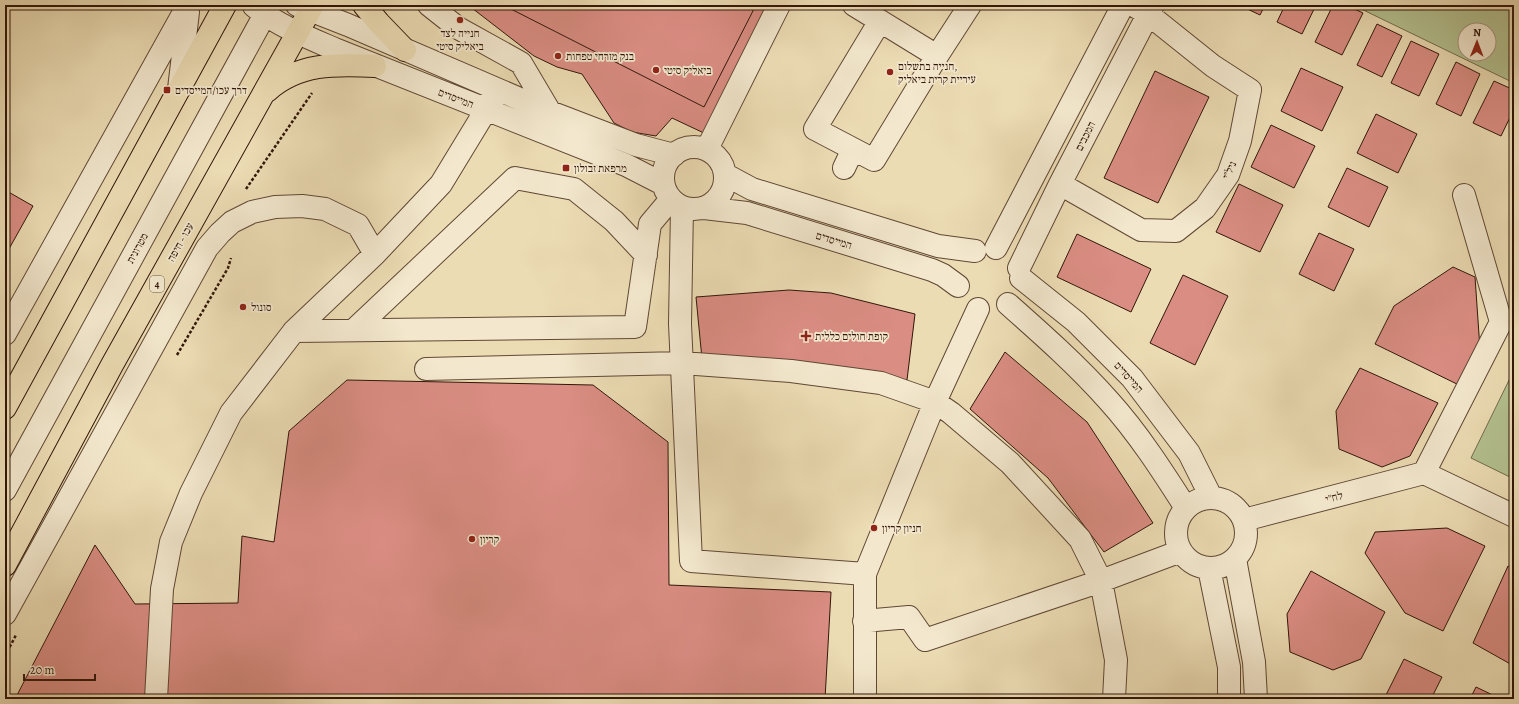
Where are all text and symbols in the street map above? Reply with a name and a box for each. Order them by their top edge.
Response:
marker: חנייה לצד ביאליק סיטי [455,15,465,25]
north arrow [1457,22,1497,62]
text: N [1473,25,1481,40]
place label: חנייה לצד ביאליק סיטי [436,26,484,54]
place label: בנק מזרחי טפחות [566,49,634,64]
marker: בנק מזרחי טפחות [553,51,563,61]
place label: חנייה בתשלום, עיריית קרית ביאליק [898,59,976,87]
place label: ביאליק סיטי [664,63,712,78]
marker: ביאליק סיטי [651,65,661,75]
marker: חנייה בתשלום, עיריית קרית ביאליק [885,67,895,77]
place label: דרך עכו/המייסדים [175,83,247,98]
marker: דרך עכו/המייסדים [162,85,172,95]
street label: המייסדים [436,85,476,112]
street label: המכבים [1072,119,1099,154]
street label: ניל"י [1219,158,1240,182]
place label: מרפאת זבולון [574,161,627,176]
marker: מרפאת זבולון [561,163,571,173]
street label: עכו - חיפה [164,220,197,264]
street label: המייסדים [814,228,854,253]
street label: מטרונית [123,230,152,266]
road number: 4 [150,276,164,292]
place label: סונול [251,300,272,315]
marker: סונול [238,302,248,312]
place label: קופת חולים כללית [815,329,889,344]
marker: קופת חולים כללית [800,330,812,342]
street label: המייסדים [1111,358,1147,396]
street label: לח"י [1324,488,1345,507]
place label: חניון קריון [882,521,922,536]
marker: חניון קריון [869,523,879,533]
place label: קריון [480,532,500,547]
marker: קריון [467,534,477,544]
scale bar [24,656,95,682]
text: 20 m [30,662,54,678]

